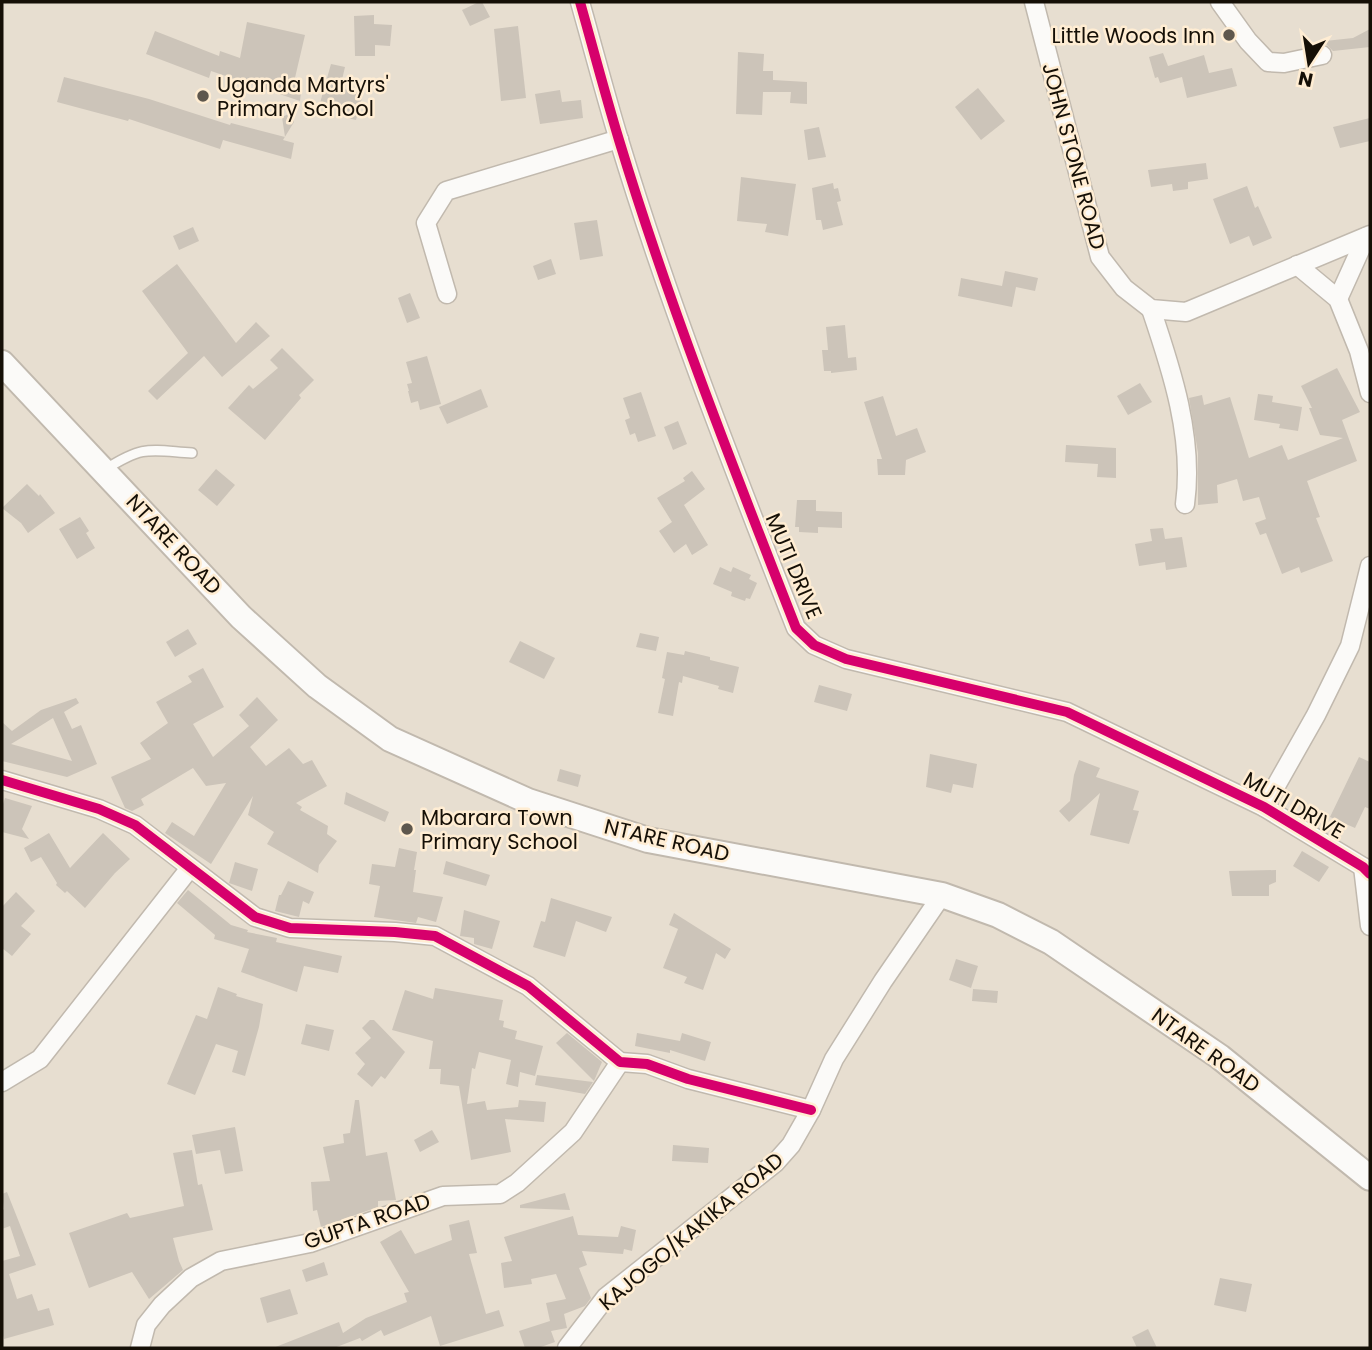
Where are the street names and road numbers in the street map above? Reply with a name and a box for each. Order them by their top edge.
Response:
street label: JOHN STONE ROAD [1035,59,1113,253]
street label: NTARE ROAD [120,487,228,601]
street label: MUTI DRIVE [759,509,829,623]
street label: MUTI DRIVE [1238,764,1350,846]
street label: NTARE ROAD [602,812,732,868]
street label: NTARE ROAD [1146,1001,1266,1099]
street label: KAJOGO/KAKIKA ROAD [593,1145,789,1317]
street label: GUPTA ROAD [300,1186,434,1256]

